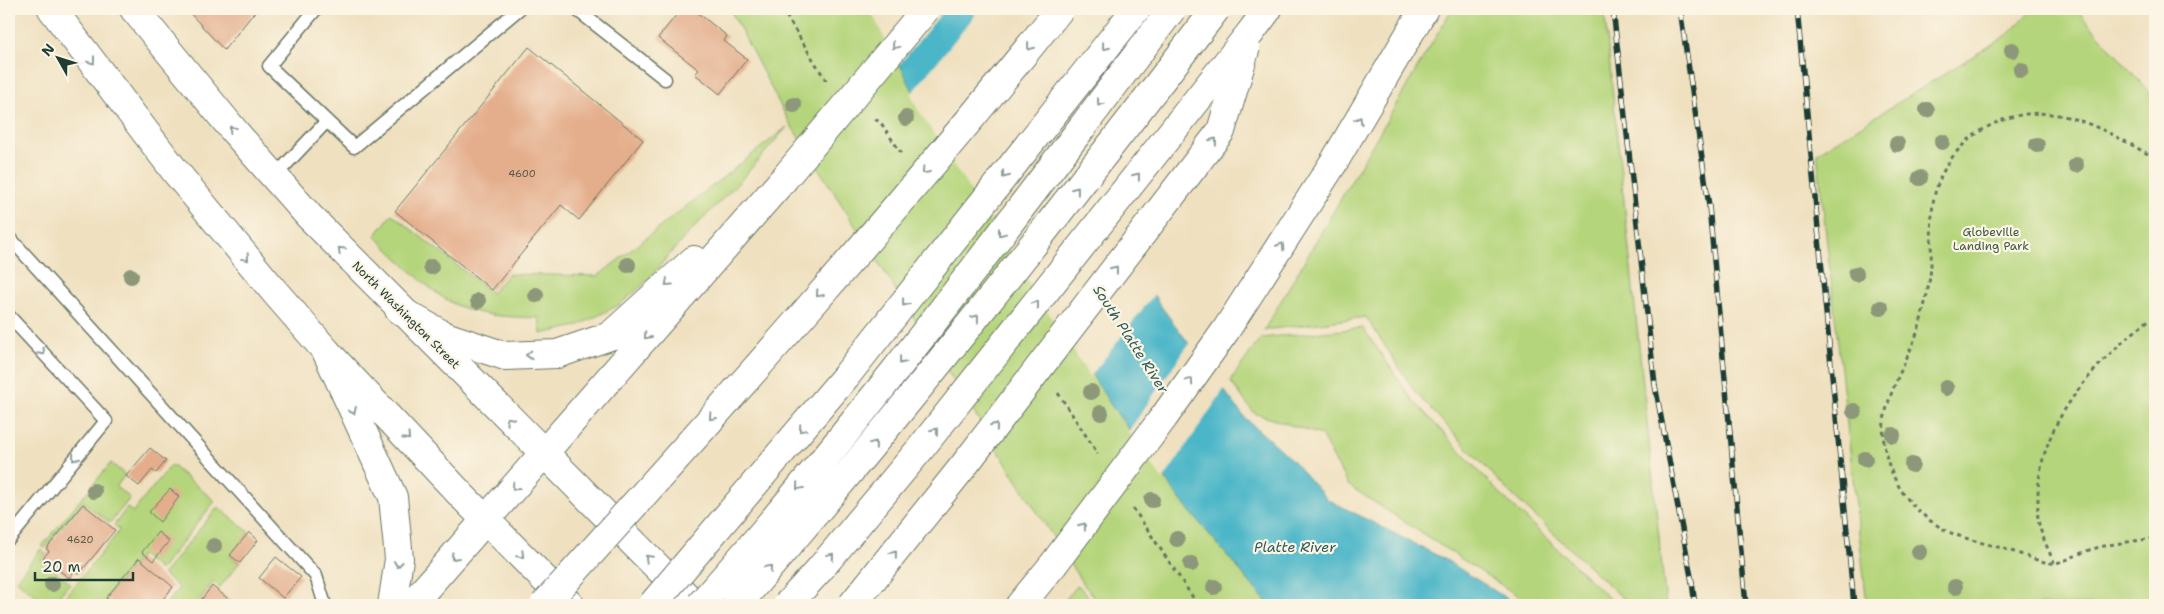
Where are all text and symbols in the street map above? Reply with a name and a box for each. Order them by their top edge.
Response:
north arrow [32,32,82,82]
text: N [37,40,58,60]
one-way arrow [892,40,900,49]
one-way arrow [1027,41,1035,50]
one-way arrow [1103,41,1111,50]
one-way arrow [86,56,95,65]
one-way arrow [1097,97,1105,106]
one-way arrow [1352,117,1362,126]
one-way arrow [229,126,238,135]
one-way arrow [1208,137,1217,147]
one-way arrow [922,165,931,174]
house number: 4600 [508,167,536,180]
one-way arrow [1002,169,1011,179]
one-way arrow [1131,173,1139,182]
one-way arrow [1071,187,1079,196]
park label: Globeville Landing Park [1953,224,2029,254]
one-way arrow [999,227,1007,236]
one-way arrow [1274,243,1284,252]
one-way arrow [338,246,347,255]
one-way arrow [240,252,249,261]
street label: North Washington Street [349,258,463,372]
one-way arrow [1109,266,1118,275]
one-way arrow [665,277,674,286]
water label: South Platte River [1089,282,1173,397]
one-way arrow [816,288,825,297]
one-way arrow [901,297,910,306]
one-way arrow [1030,301,1038,310]
one-way arrow [970,315,978,324]
one-way arrow [645,330,653,339]
one-way arrow [36,346,45,355]
one-way arrow [525,349,533,360]
one-way arrow [899,355,907,364]
one-way arrow [1184,377,1193,387]
one-way arrow [347,406,358,415]
one-way arrow [709,411,718,420]
one-way arrow [506,416,515,425]
one-way arrow [799,423,808,432]
one-way arrow [989,423,997,432]
one-way arrow [929,428,937,437]
one-way arrow [401,432,410,441]
one-way arrow [868,441,876,450]
one-way arrow [72,453,81,462]
one-way arrow [513,481,521,490]
one-way arrow [797,481,805,490]
one-way arrow [1077,522,1086,532]
house number: 4620 [67,533,93,546]
water label: Platte River [1254,538,1336,556]
scale bar [35,549,132,581]
one-way arrow [515,549,524,558]
one-way arrow [888,550,897,559]
one-way arrow [451,551,460,560]
one-way arrow [825,553,834,562]
one-way arrow [645,555,654,564]
text: 20 m [42,557,81,577]
one-way arrow [392,561,403,569]
one-way arrow [763,565,772,574]

